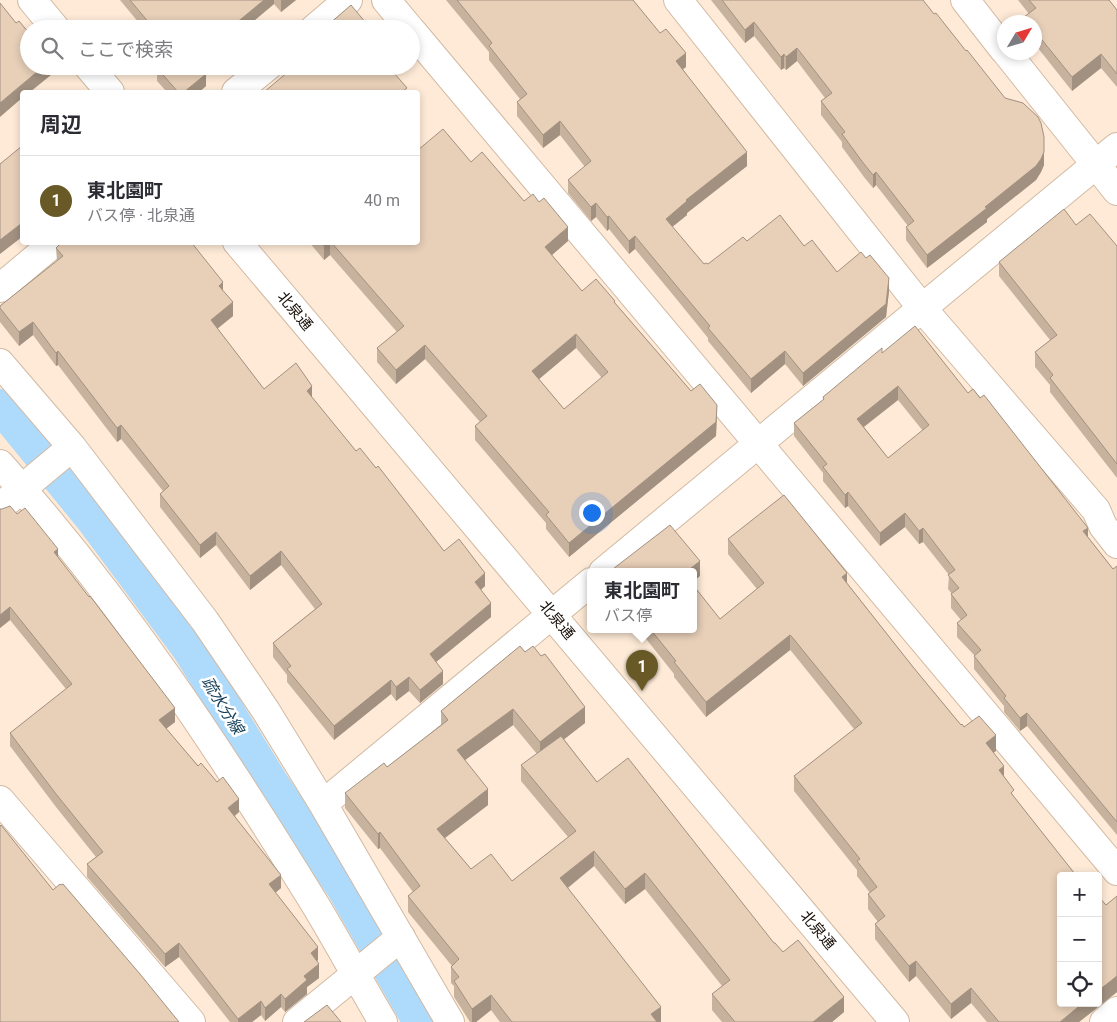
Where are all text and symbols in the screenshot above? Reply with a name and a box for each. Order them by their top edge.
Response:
north arrow [997,15,1042,60]
search box [20,20,420,75]
icon: search [38,34,66,62]
text: ここで検索 [78,38,173,61]
text: 周辺 [40,113,82,137]
text: 東北園町 [87,179,163,202]
text: 1 [51,191,61,210]
text: 40 m [364,191,400,210]
text: バス停 · 北泉通 [87,206,195,225]
street label: 北泉通 [274,288,316,334]
your location [579,500,605,526]
popup [587,568,697,633]
text: 東北園町 [604,579,680,602]
street label: 北泉通 [536,597,578,643]
text: バス停 [604,606,652,625]
pin: 1 [626,650,658,691]
water label: 疏水分線 [198,673,249,739]
map controls [1057,872,1102,1007]
button: + [1057,872,1102,917]
street label: 北泉通 [797,907,839,953]
button: − [1057,917,1102,962]
button: locate [1057,962,1102,1007]

